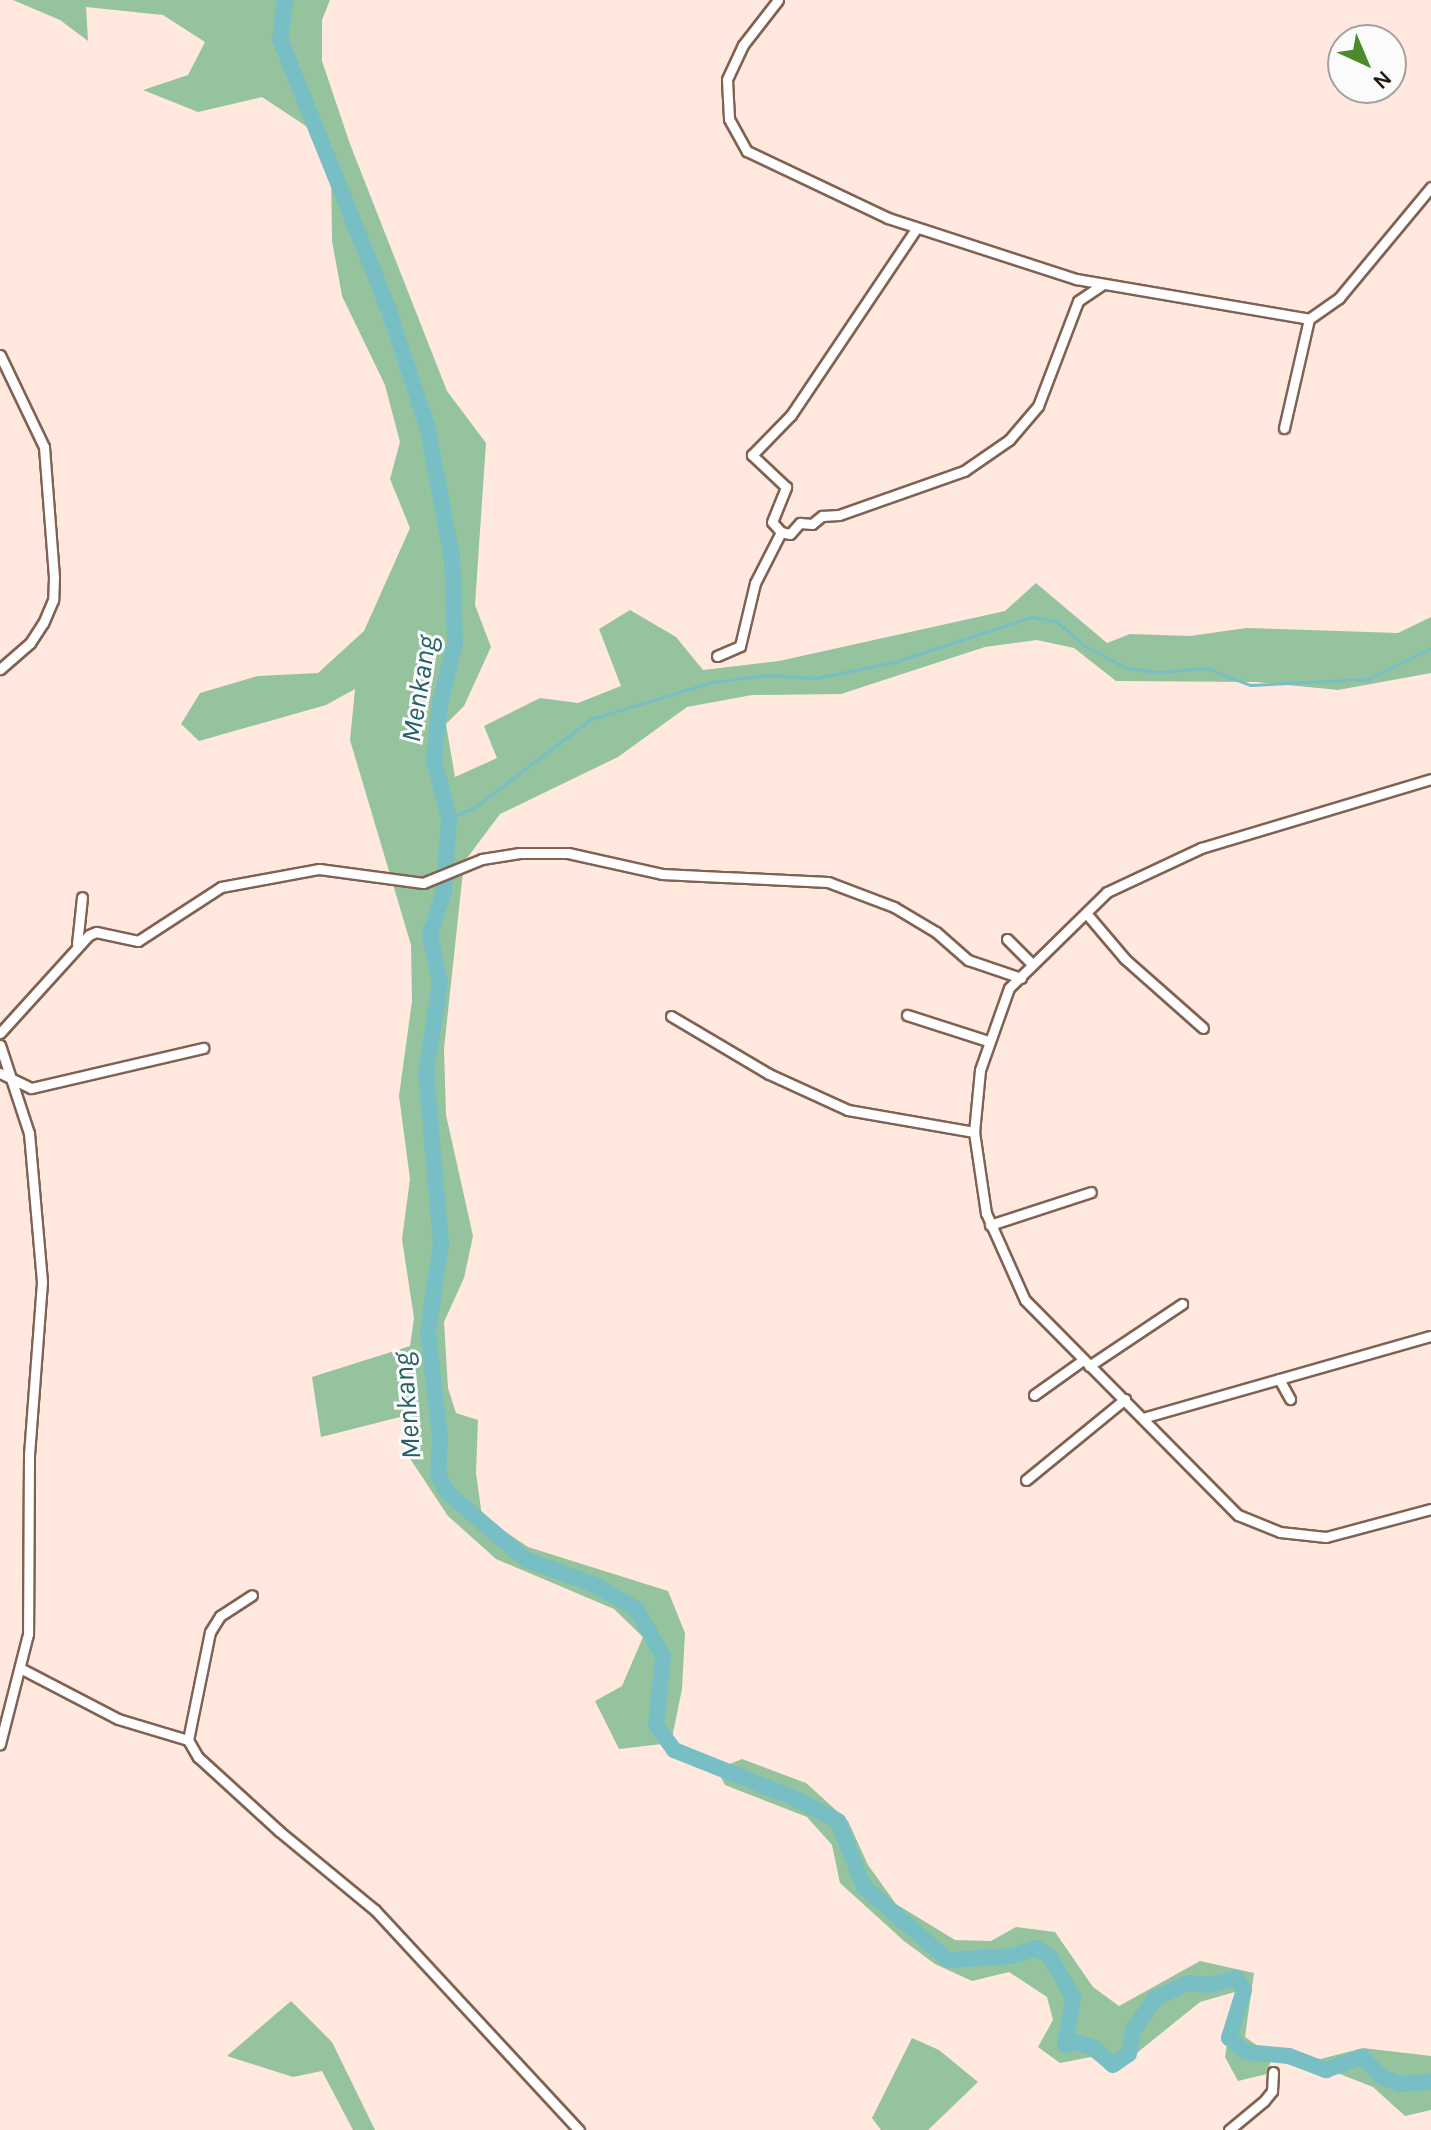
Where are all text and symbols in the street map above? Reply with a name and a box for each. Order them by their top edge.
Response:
north arrow [1327,24,1407,104]
text: N [1368,65,1397,95]
water label: Menkang [394,633,444,745]
water label: Menkang [386,1351,428,1461]

